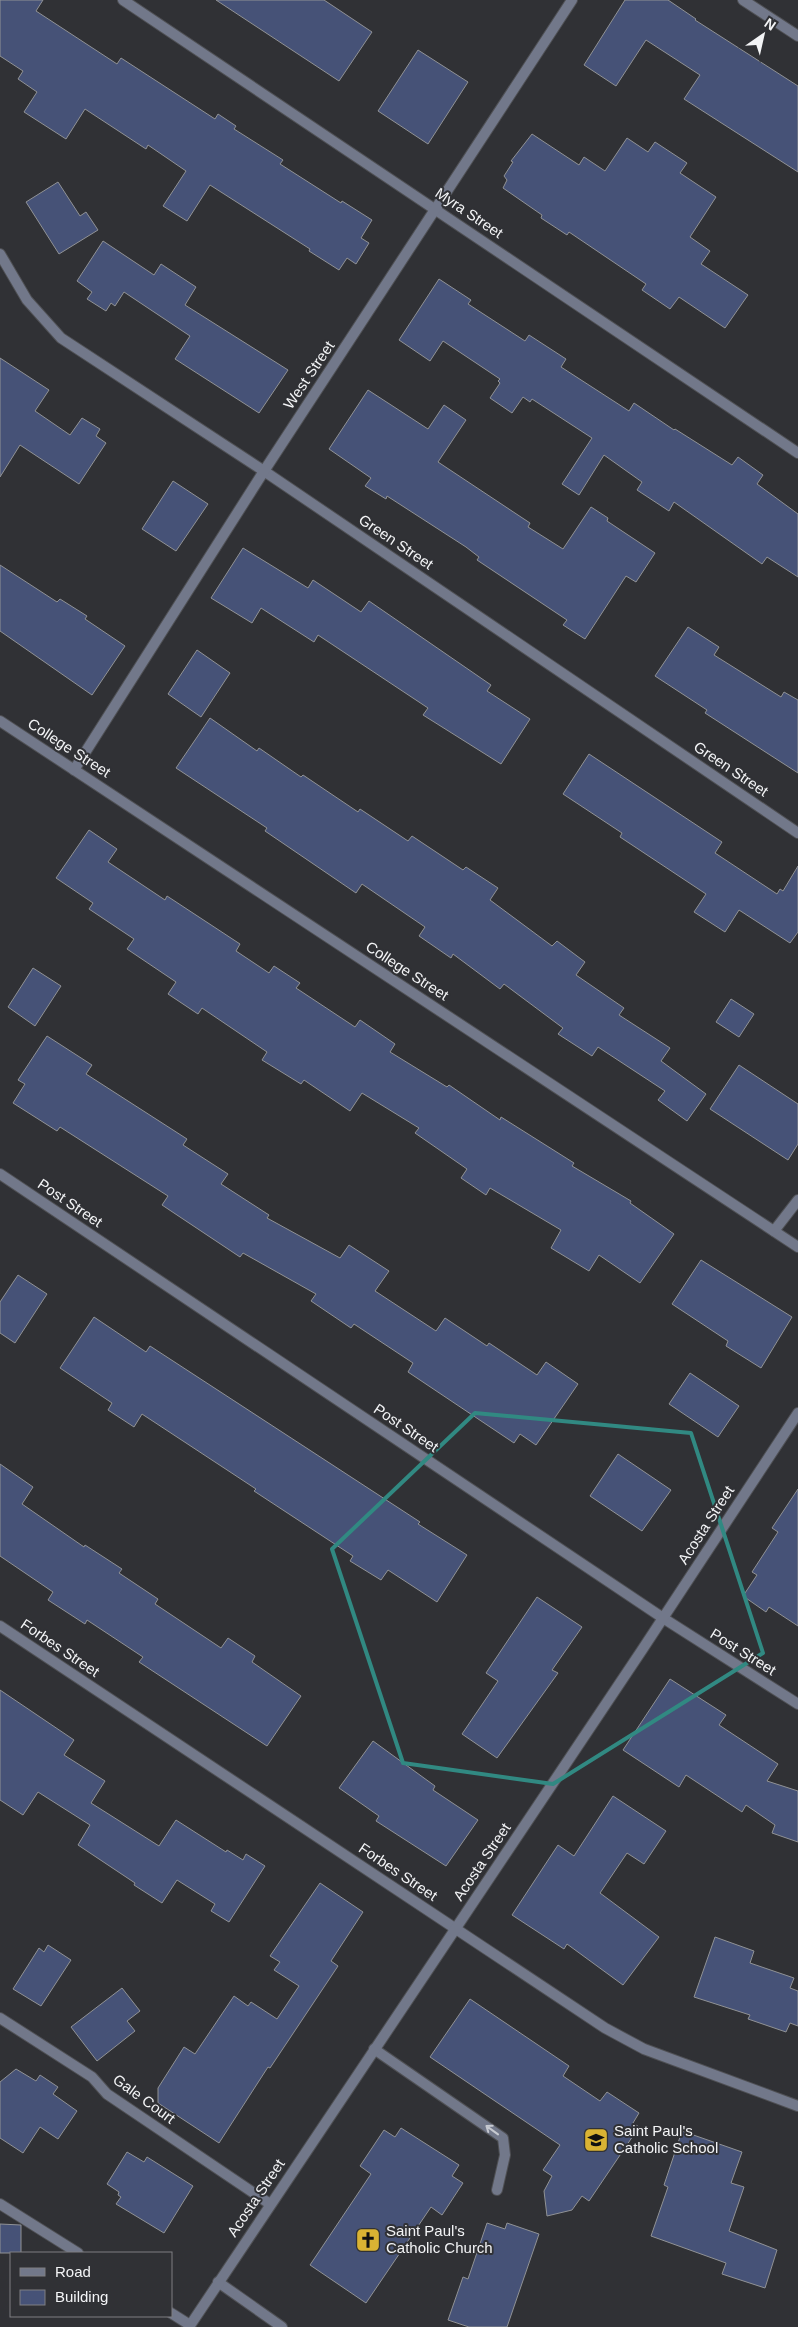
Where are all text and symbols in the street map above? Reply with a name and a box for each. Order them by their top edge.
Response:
north arrow [738,10,788,60]
text: N [762,15,779,34]
street label: Myra Street [432,184,507,242]
street label: West Street [280,337,338,412]
street label: Green Street [356,511,437,573]
street label: College Street [25,715,114,781]
street label: Green Street [691,738,772,800]
street label: College Street [363,938,452,1004]
street label: Post Street [35,1175,106,1231]
street label: Post Street [371,1400,442,1456]
street label: Acosta Street [674,1482,738,1567]
street label: Forbes Street [18,1615,103,1681]
street label: Post Street [707,1625,780,1679]
street label: Acosta Street [449,1819,514,1904]
street label: Forbes Street [356,1839,441,1905]
street label: Gale Court [110,2070,179,2127]
place label: Saint Paul's Catholic School [614,2122,718,2156]
one-way arrow [485,2125,499,2135]
school or university icon: Saint Paul's Catholic School [583,2127,609,2153]
street label: Acosta Street [223,2155,288,2240]
place label: Saint Paul's Catholic Church [386,2222,493,2256]
church icon: Saint Paul's Catholic Church [355,2227,381,2253]
legend [10,2252,172,2317]
text: Road [55,2263,91,2280]
text: Building [55,2288,108,2305]

